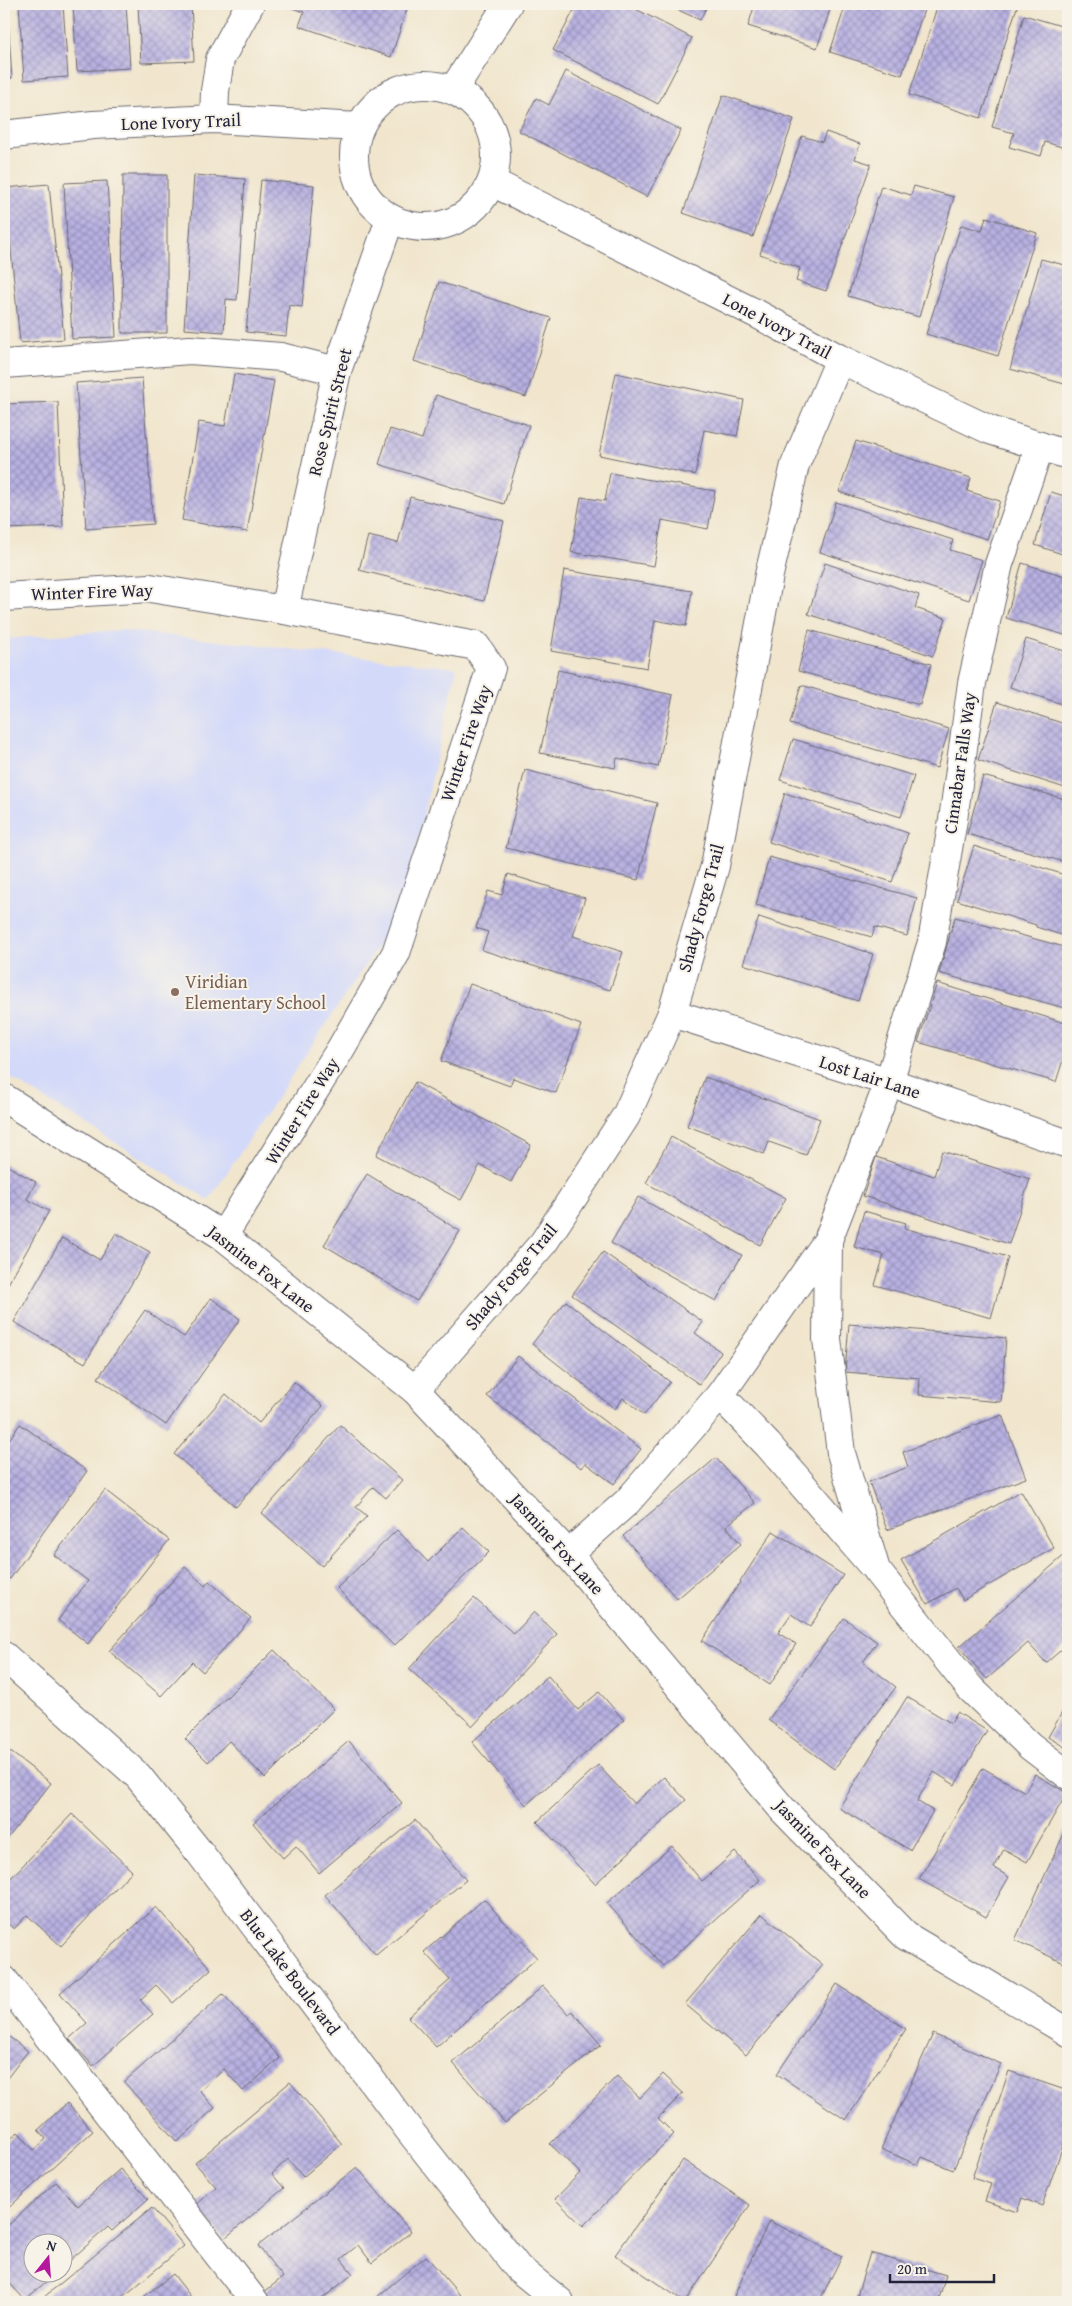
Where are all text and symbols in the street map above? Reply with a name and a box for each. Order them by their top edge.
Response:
street label: Lone Ivory Trail [121,106,241,137]
street label: Lone Ivory Trail [718,285,837,366]
street label: Rose Spirit Street [301,344,359,479]
street label: Winter Fire Way [30,576,154,607]
street label: Winter Fire Way [433,681,498,805]
street label: Cinnabar Falls Way [936,690,983,835]
street label: Shady Forge Trail [670,841,731,975]
place label: Viridian Elementary School [185,968,326,1016]
marker: Viridian Elementary School [169,986,181,998]
street label: Lost Lair Lane [816,1047,924,1106]
street label: Winter Fire Way [258,1052,345,1170]
street label: Jasmine Fox Lane [200,1217,321,1319]
street label: Shady Forge Trail [458,1217,563,1336]
street label: Jasmine Fox Lane [503,1485,611,1601]
street label: Jasmine Fox Lane [767,1791,878,1905]
street label: Blue Lake Boulevard [234,1903,347,2041]
north arrow [22,2234,72,2284]
text: N [44,2235,60,2257]
scale bar [890,2251,993,2283]
text: 20 m [897,2258,928,2279]

